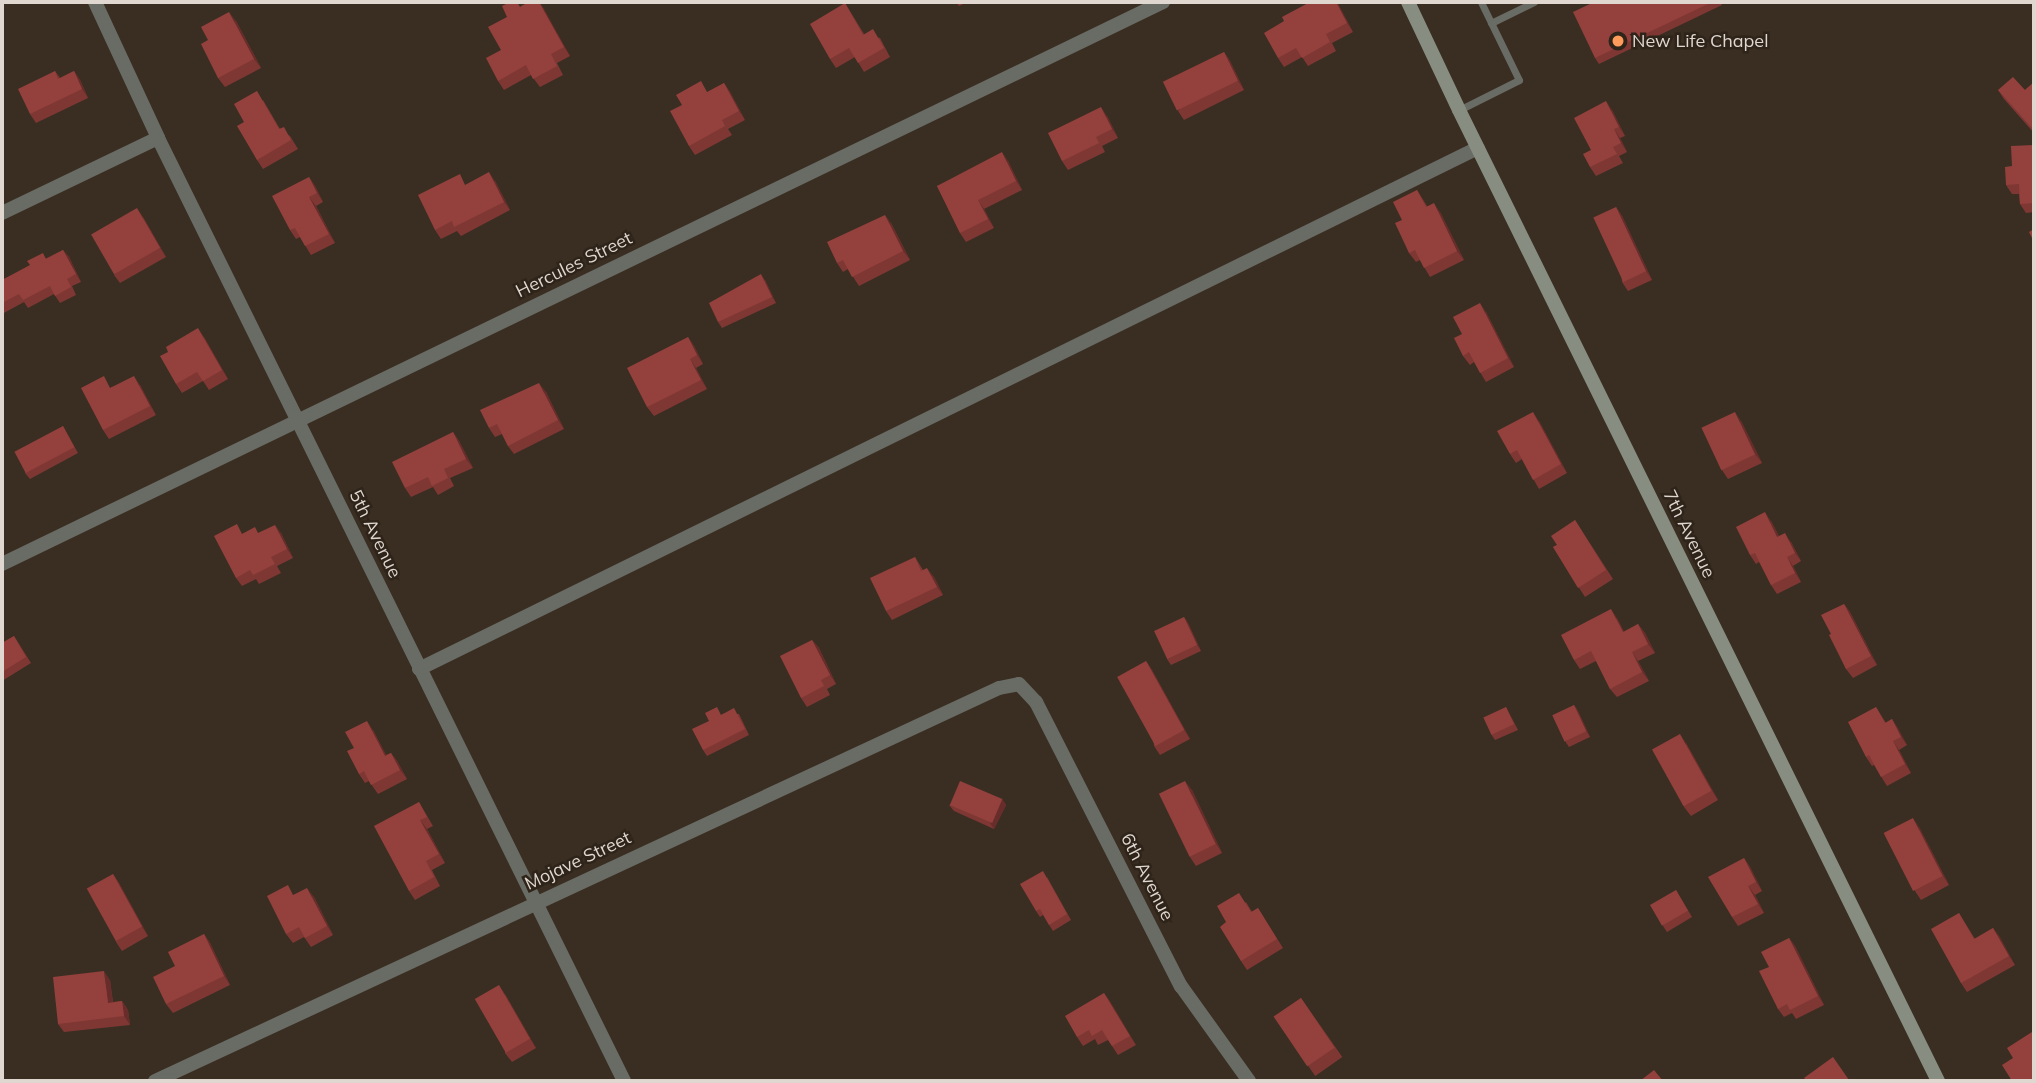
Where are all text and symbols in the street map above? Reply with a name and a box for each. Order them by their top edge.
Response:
place label: New Life Chapel [1632,30,1768,52]
marker: New Life Chapel [1610,33,1626,49]
street label: Hercules Street [512,228,636,302]
street label: 5th Avenue [344,487,406,581]
street label: 7th Avenue [1658,487,1720,581]
street label: Mojave Street [522,827,634,895]
street label: 6th Avenue [1116,830,1178,924]

